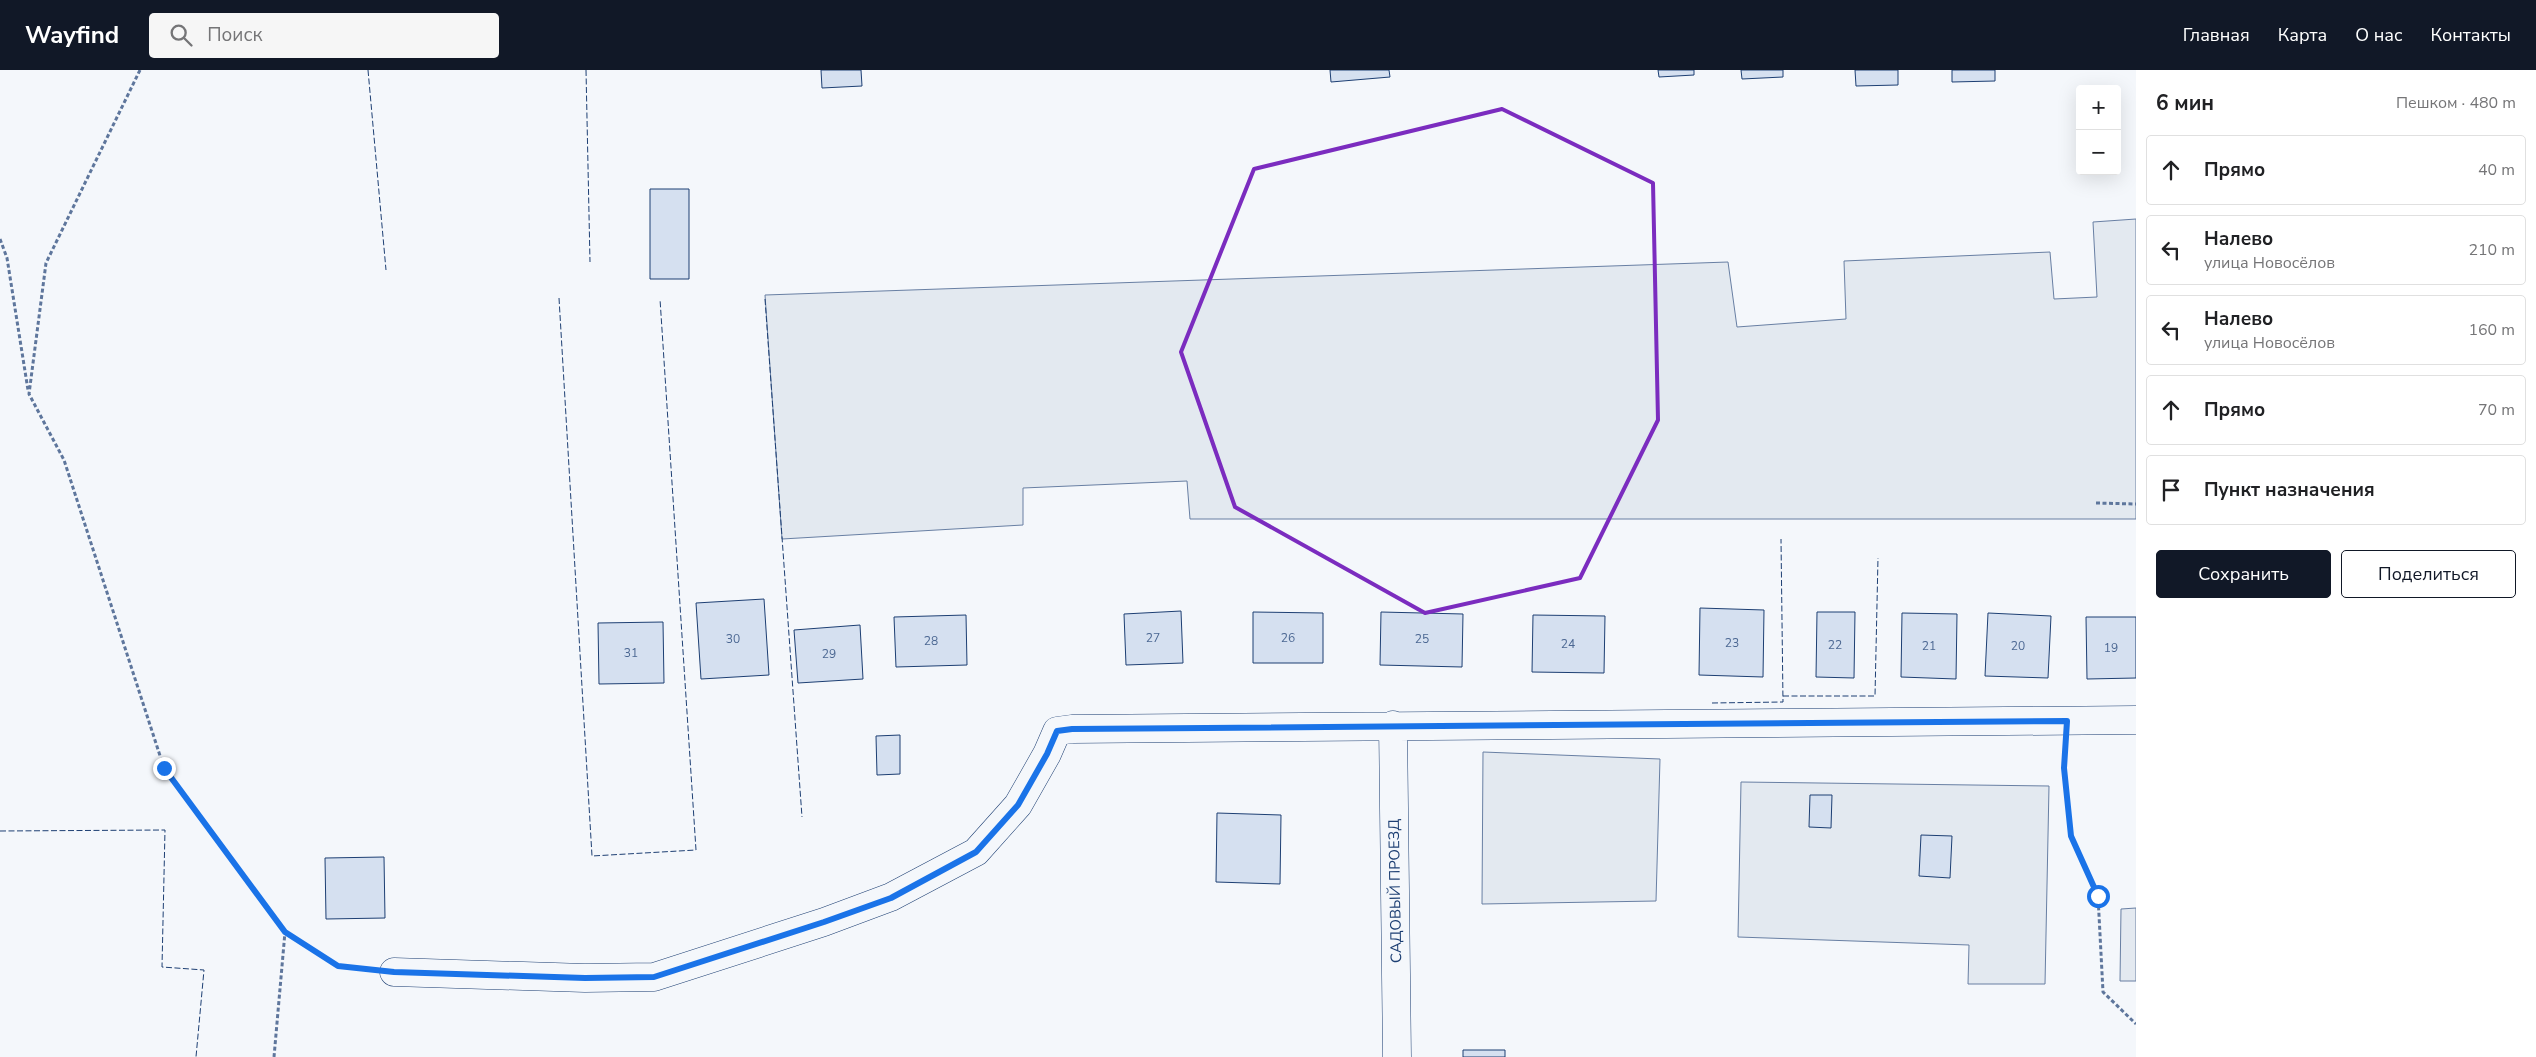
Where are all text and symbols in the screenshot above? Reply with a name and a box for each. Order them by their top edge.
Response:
search box [149,13,499,58]
text: Wayfind [25,19,119,51]
icon: search [167,21,195,49]
text: Поиск [207,22,262,48]
text: Главная [2183,23,2250,47]
text: Карта [2278,23,2327,47]
text: О нас [2355,23,2403,47]
text: Контакты [2431,23,2511,47]
map controls [2076,85,2121,175]
button: + [2076,85,2121,130]
text: 6 мин [2156,89,2214,117]
text: Пешком · 480 m [2396,92,2516,114]
button: − [2076,130,2121,175]
icon: ahead [2157,156,2185,184]
text: Прямо [2204,157,2265,183]
text: 40 m [2478,159,2515,181]
text: Налево [2204,226,2273,252]
icon: left [2157,236,2185,264]
text: 210 m [2468,239,2515,261]
text: улица Новосёлов [2204,252,2335,274]
text: Налево [2204,306,2273,332]
icon: left [2157,316,2185,344]
text: 160 m [2468,319,2515,341]
text: улица Новосёлов [2204,332,2335,354]
icon: ahead [2157,396,2185,424]
text: Прямо [2204,397,2265,423]
text: 70 m [2478,399,2515,421]
icon: arrive [2157,476,2185,504]
text: Пункт назначения [2204,477,2375,503]
button: Сохранить [2156,550,2331,598]
button: Поделиться [2341,550,2516,598]
house number: 27 [1146,630,1160,646]
house number: 26 [1281,630,1295,646]
house number: 30 [726,631,740,647]
house number: 25 [1415,631,1429,647]
house number: 28 [924,633,938,649]
house number: 23 [1725,635,1739,651]
house number: 24 [1561,636,1575,652]
house number: 22 [1828,637,1842,653]
house number: 21 [1922,638,1936,654]
house number: 20 [2011,638,2025,654]
house number: 19 [2104,640,2118,656]
house number: 31 [624,645,638,661]
house number: 29 [822,646,836,662]
route end [153,757,176,780]
street label: САДОВЫЙ ПРОЕЗД [1384,818,1406,963]
route start [2087,885,2110,908]

